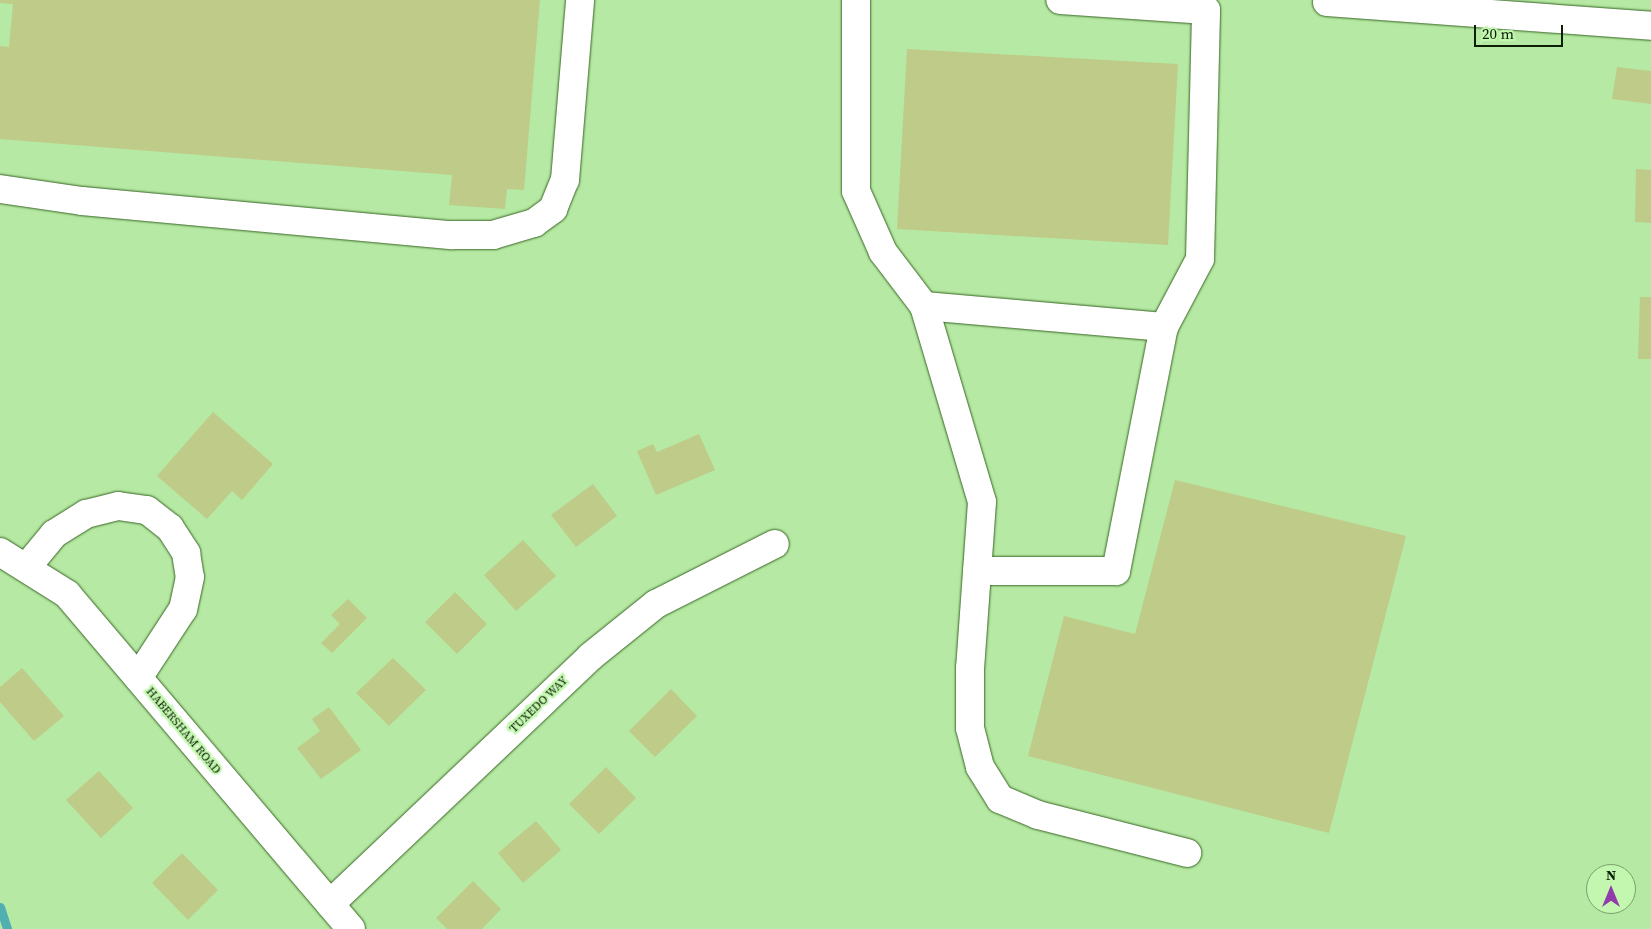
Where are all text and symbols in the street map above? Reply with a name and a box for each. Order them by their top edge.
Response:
scale bar [1476,15,1565,47]
text: 20 m [1482,23,1514,44]
street label: TUXEDO WAY [507,674,571,736]
street label: HABERSHAM ROAD [143,685,223,777]
north arrow [1586,864,1636,914]
text: N [1606,865,1616,885]

